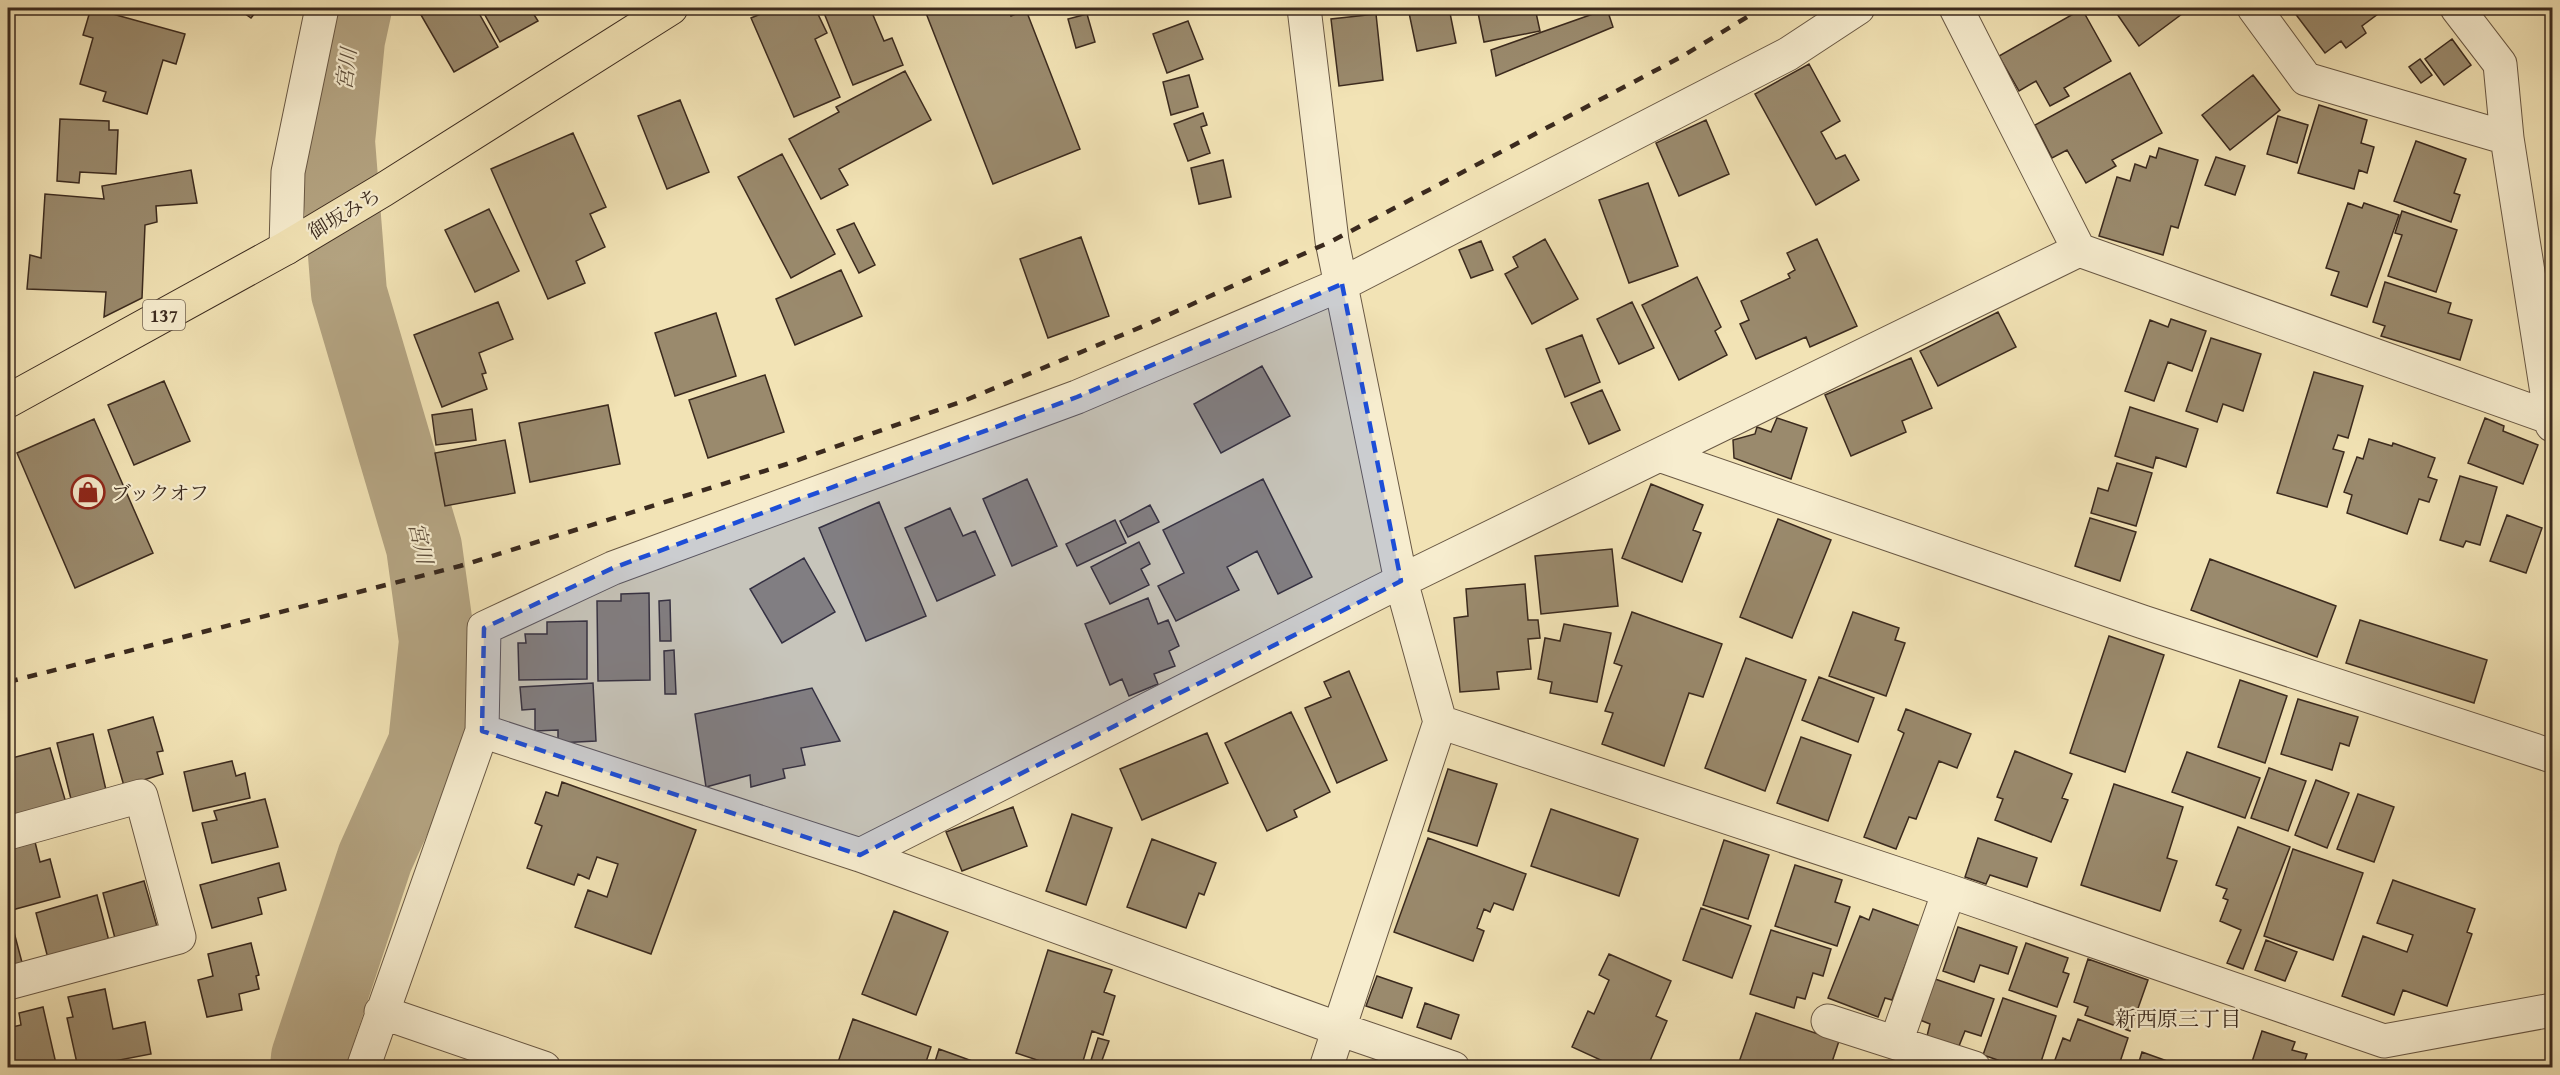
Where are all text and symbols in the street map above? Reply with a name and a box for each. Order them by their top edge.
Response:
water label: 宮川 [328,44,364,92]
street label: 御坂みち [302,180,386,246]
road number: 137 [143,300,185,330]
shop icon: ブックオフ [70,474,106,510]
place label: ブックオフ [111,478,209,507]
water label: 宮川 [401,519,441,569]
district label: 新西原三丁目 [2115,1003,2241,1034]

